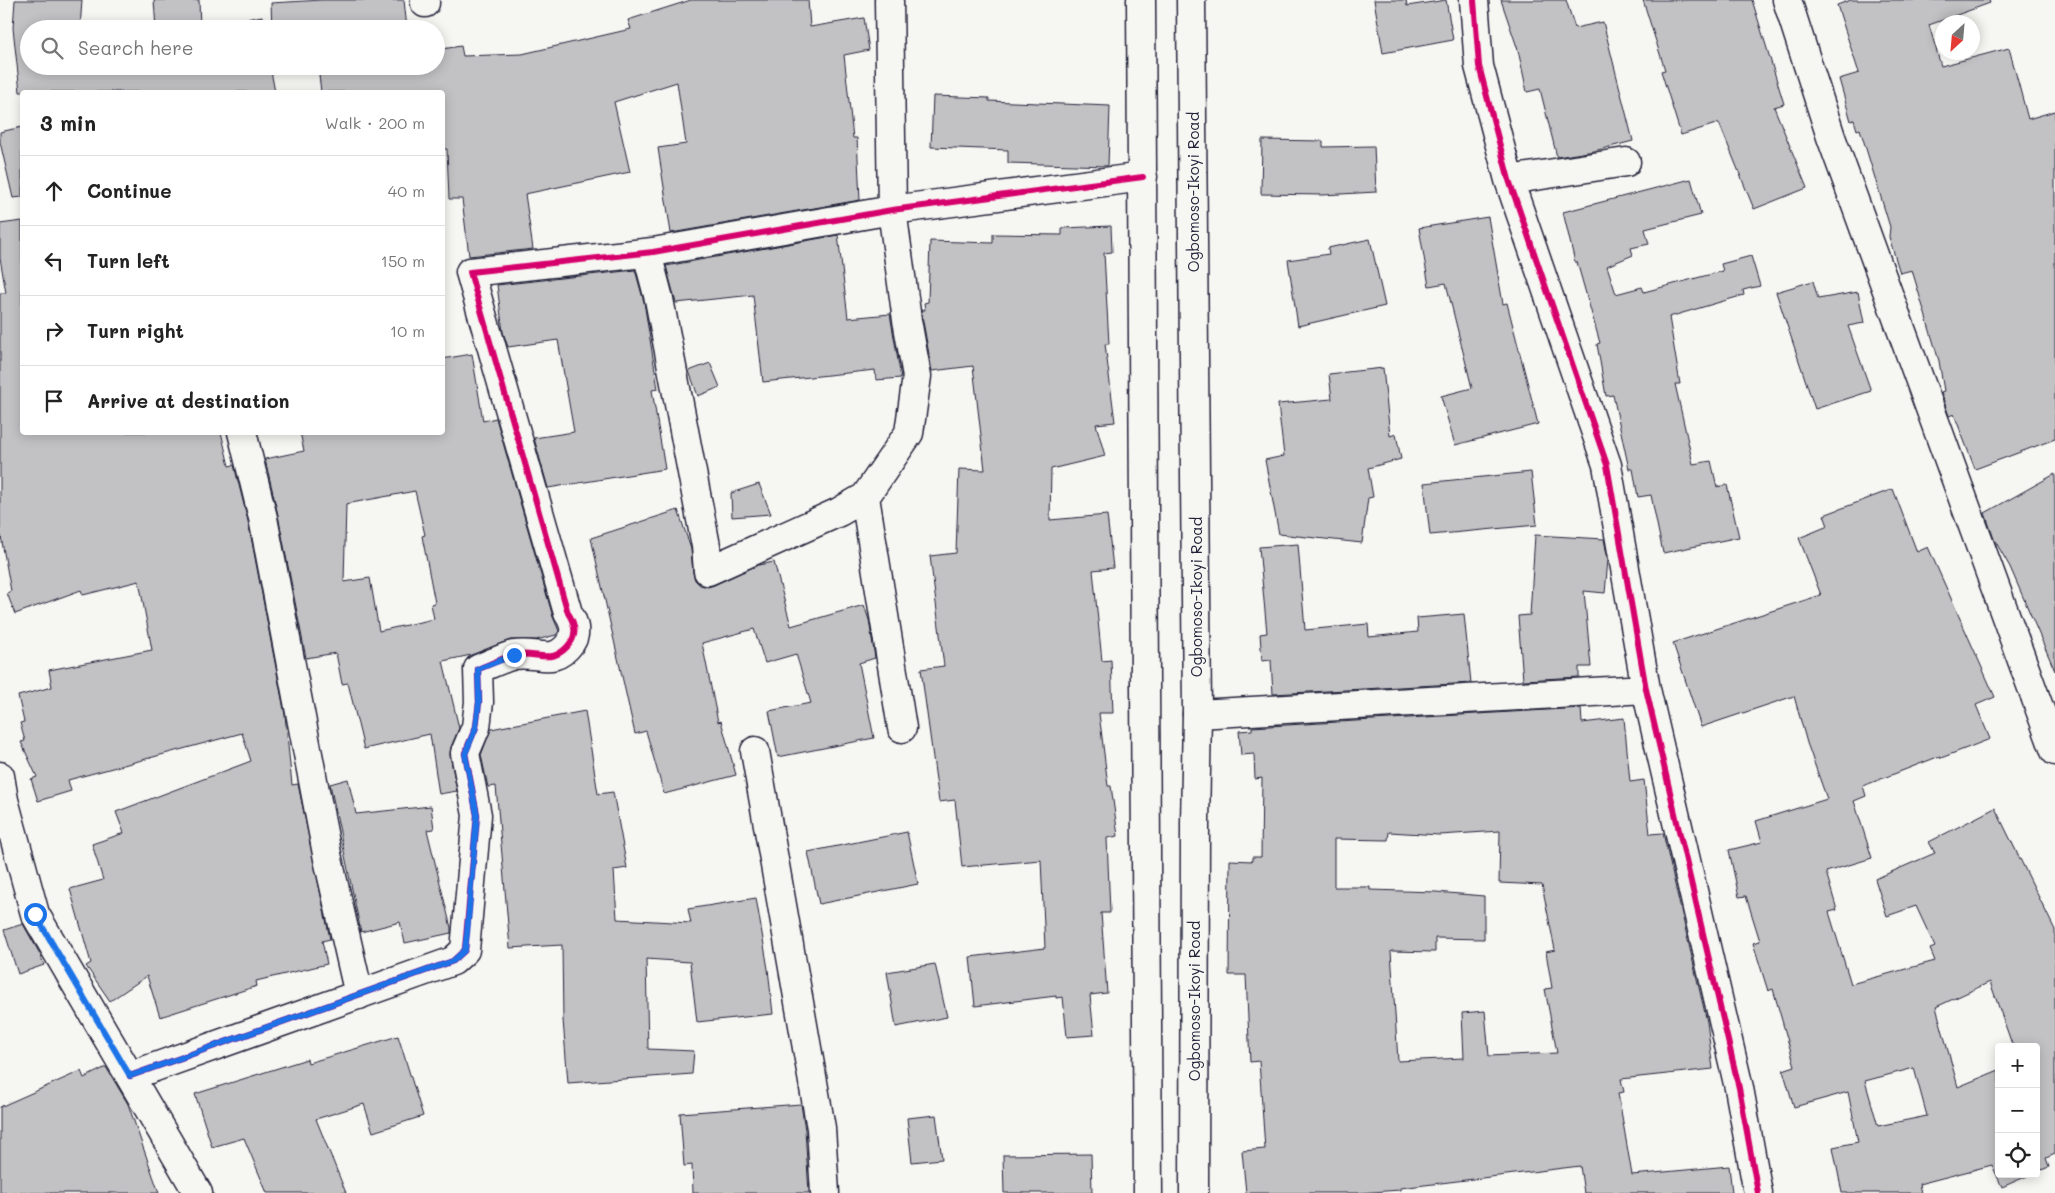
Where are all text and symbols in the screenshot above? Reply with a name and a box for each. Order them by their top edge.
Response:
north arrow [1935,15,1980,60]
search box [20,20,445,75]
icon: search [38,34,66,62]
text: Search here [78,35,194,60]
text: 3 min [40,109,96,136]
text: Walk · 200 m [325,112,425,133]
street label: Ogbomoso-Ikoyi Road [1183,112,1203,272]
icon: ahead [40,177,68,205]
text: Continue [87,178,172,203]
text: 40 m [388,180,425,201]
icon: left [40,247,68,275]
text: Turn left [87,248,170,273]
text: 150 m [381,250,425,271]
icon: right [40,317,68,345]
text: Turn right [87,318,184,343]
text: 10 m [390,320,425,341]
icon: arrive [40,387,68,415]
text: Arrive at destination [87,388,290,413]
street label: Ogbomoso-Ikoyi Road [1186,517,1206,677]
route end [503,644,526,667]
route start [24,903,47,926]
street label: Ogbomoso-Ikoyi Road [1184,921,1204,1081]
map controls [1995,1043,2040,1178]
button: + [1995,1043,2040,1088]
button: − [1995,1088,2040,1133]
button: locate [1995,1133,2040,1178]

